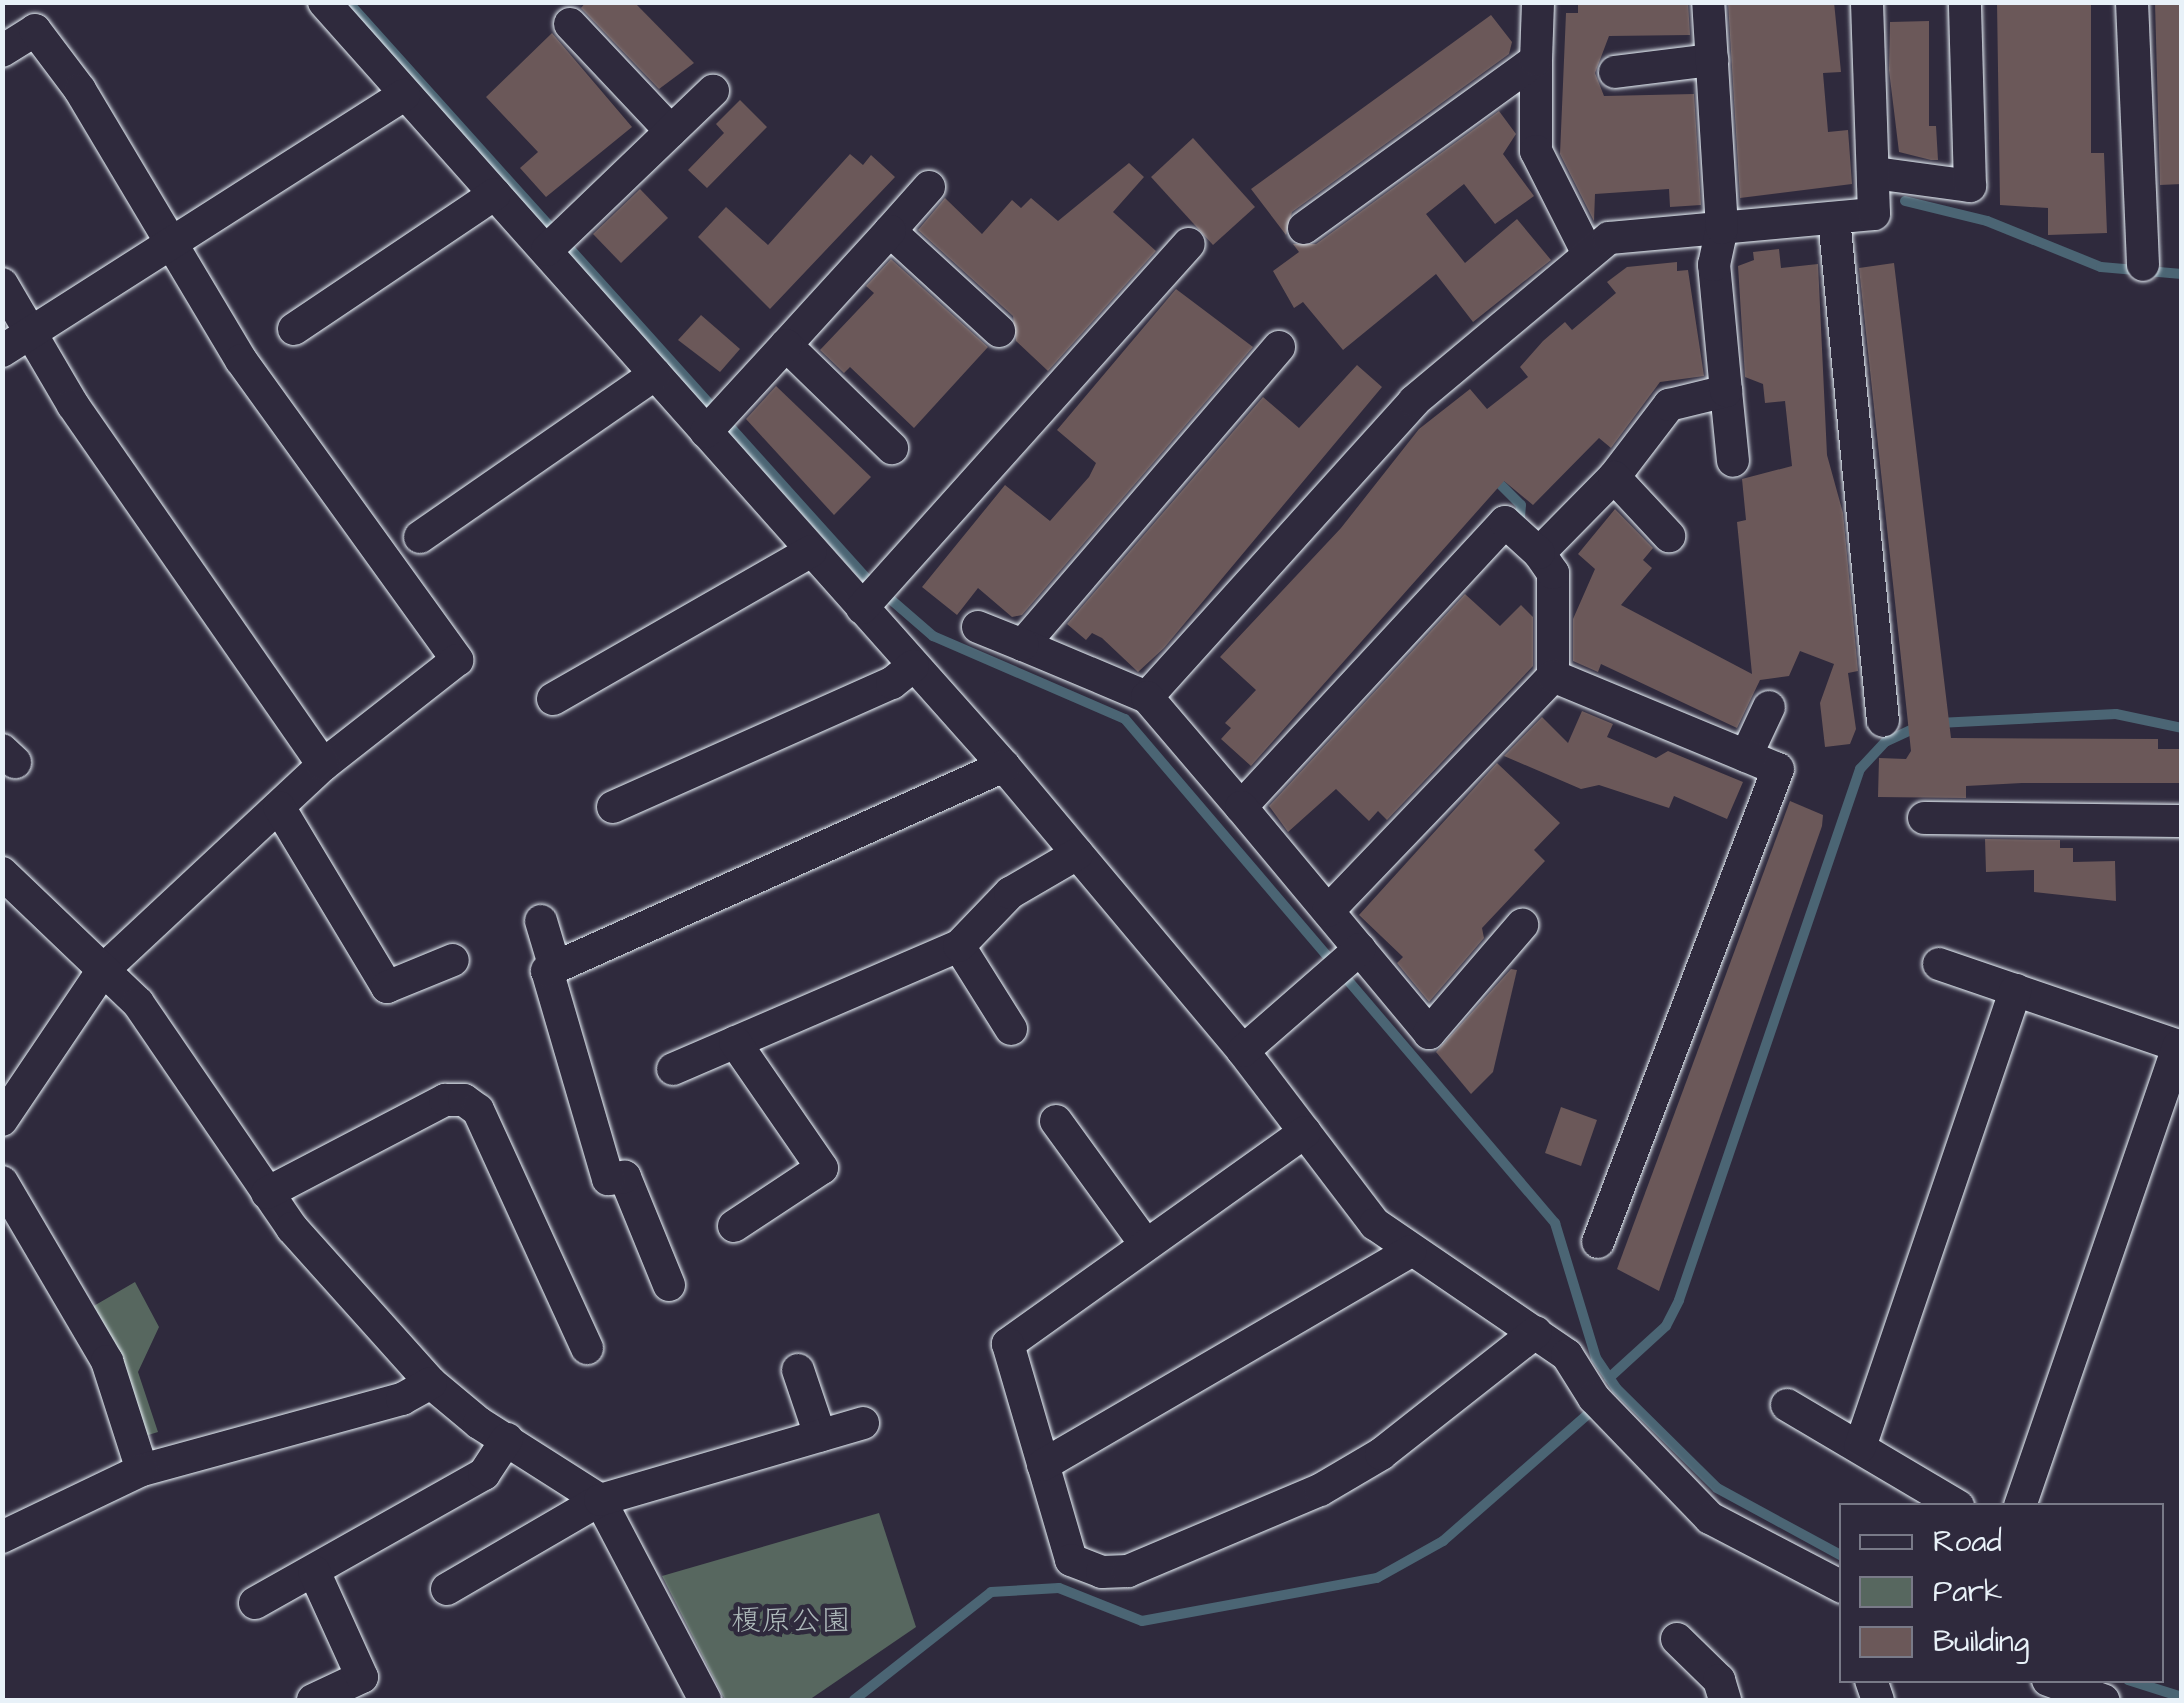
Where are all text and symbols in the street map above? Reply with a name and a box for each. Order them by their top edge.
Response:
legend [1839,1503,2164,1683]
text: Road [1933,1521,2002,1563]
text: Park [1933,1571,2002,1613]
park label: 榎原公園 [731,1603,851,1639]
text: Building [1933,1621,2029,1663]

